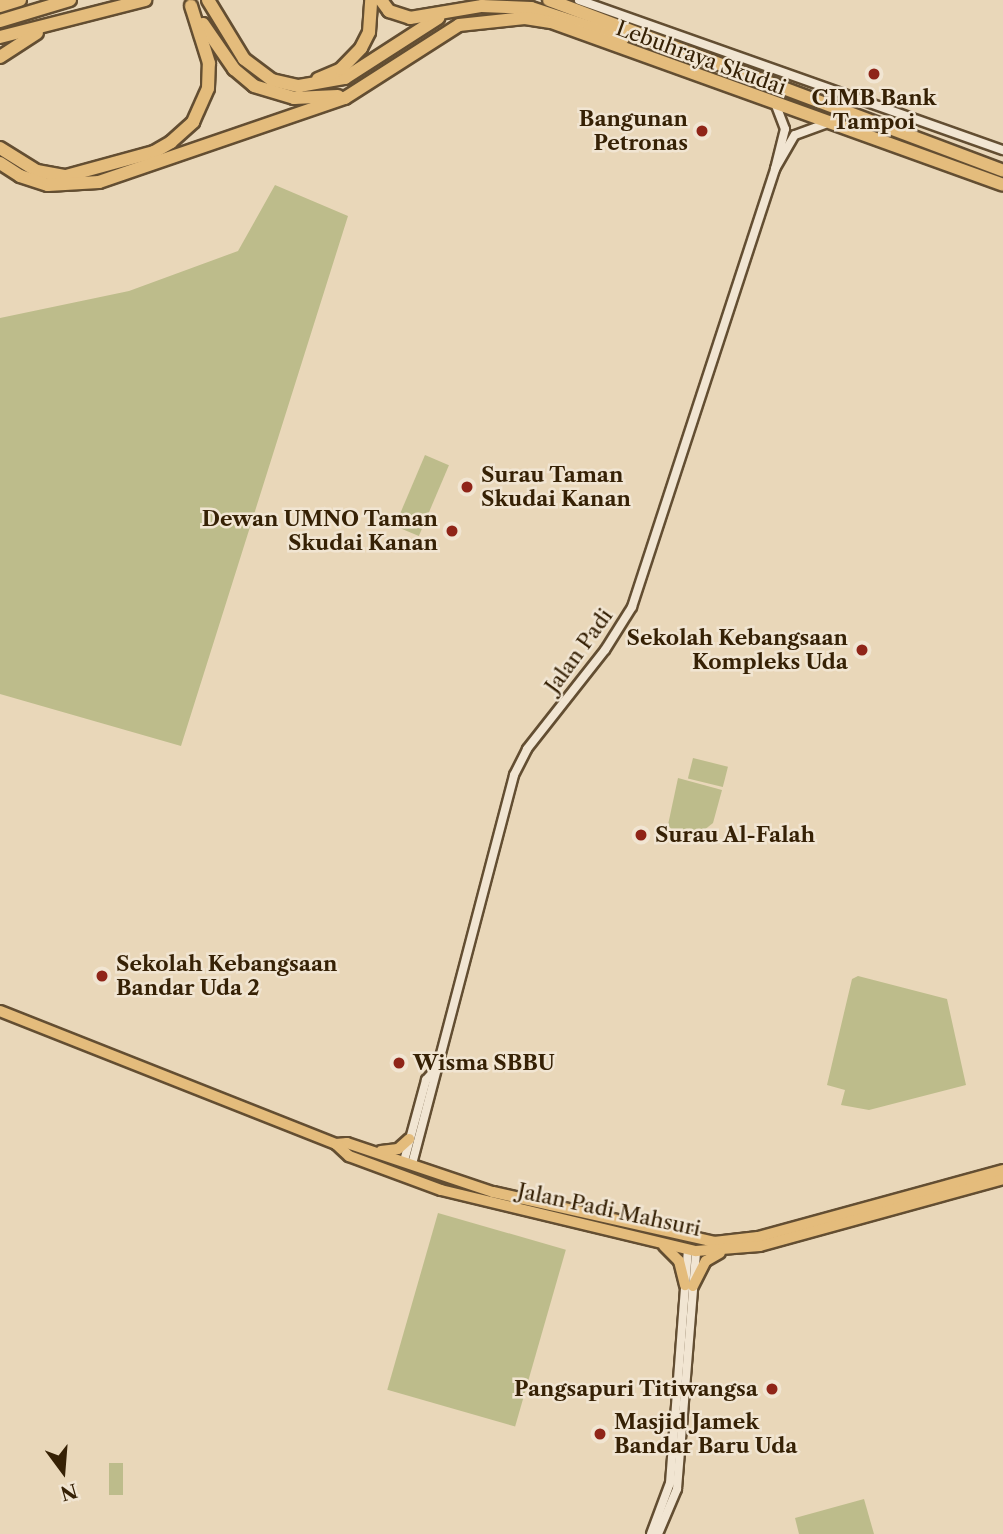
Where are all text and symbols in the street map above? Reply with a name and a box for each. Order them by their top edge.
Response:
street label: Lebuhraya Skudai [612,16,790,100]
marker: CIMB Bank Tampoi [866,66,882,82]
place label: CIMB Bank Tampoi [812,85,936,135]
place label: Bangunan Petronas [579,106,688,156]
marker: Bangunan Petronas [694,123,710,139]
place label: Surau Taman Skudai Kanan [481,462,631,512]
marker: Surau Taman Skudai Kanan [459,479,475,495]
place label: Dewan UMNO Taman Skudai Kanan [201,506,438,556]
marker: Dewan UMNO Taman Skudai Kanan [444,523,460,539]
street label: Jalan Padi [540,604,618,698]
place label: Sekolah Kebangsaan Kompleks Uda [627,625,848,675]
marker: Sekolah Kebangsaan Kompleks Uda [854,642,870,658]
place label: Surau Al-Falah [655,822,816,848]
marker: Surau Al-Falah [633,827,649,843]
place label: Sekolah Kebangsaan Bandar Uda 2 [116,951,337,1001]
marker: Sekolah Kebangsaan Bandar Uda 2 [94,968,110,984]
place label: Wisma SBBU [413,1050,555,1076]
marker: Wisma SBBU [391,1055,407,1071]
street label: Jalan Padi Mahsuri [515,1178,703,1242]
place label: Pangsapuri Titiwangsa [513,1376,758,1402]
marker: Pangsapuri Titiwangsa [764,1381,780,1397]
place label: Masjid Jamek Bandar Baru Uda [614,1409,798,1459]
marker: Masjid Jamek Bandar Baru Uda [592,1426,608,1442]
north arrow [28,1436,98,1506]
text: N [58,1478,80,1505]

